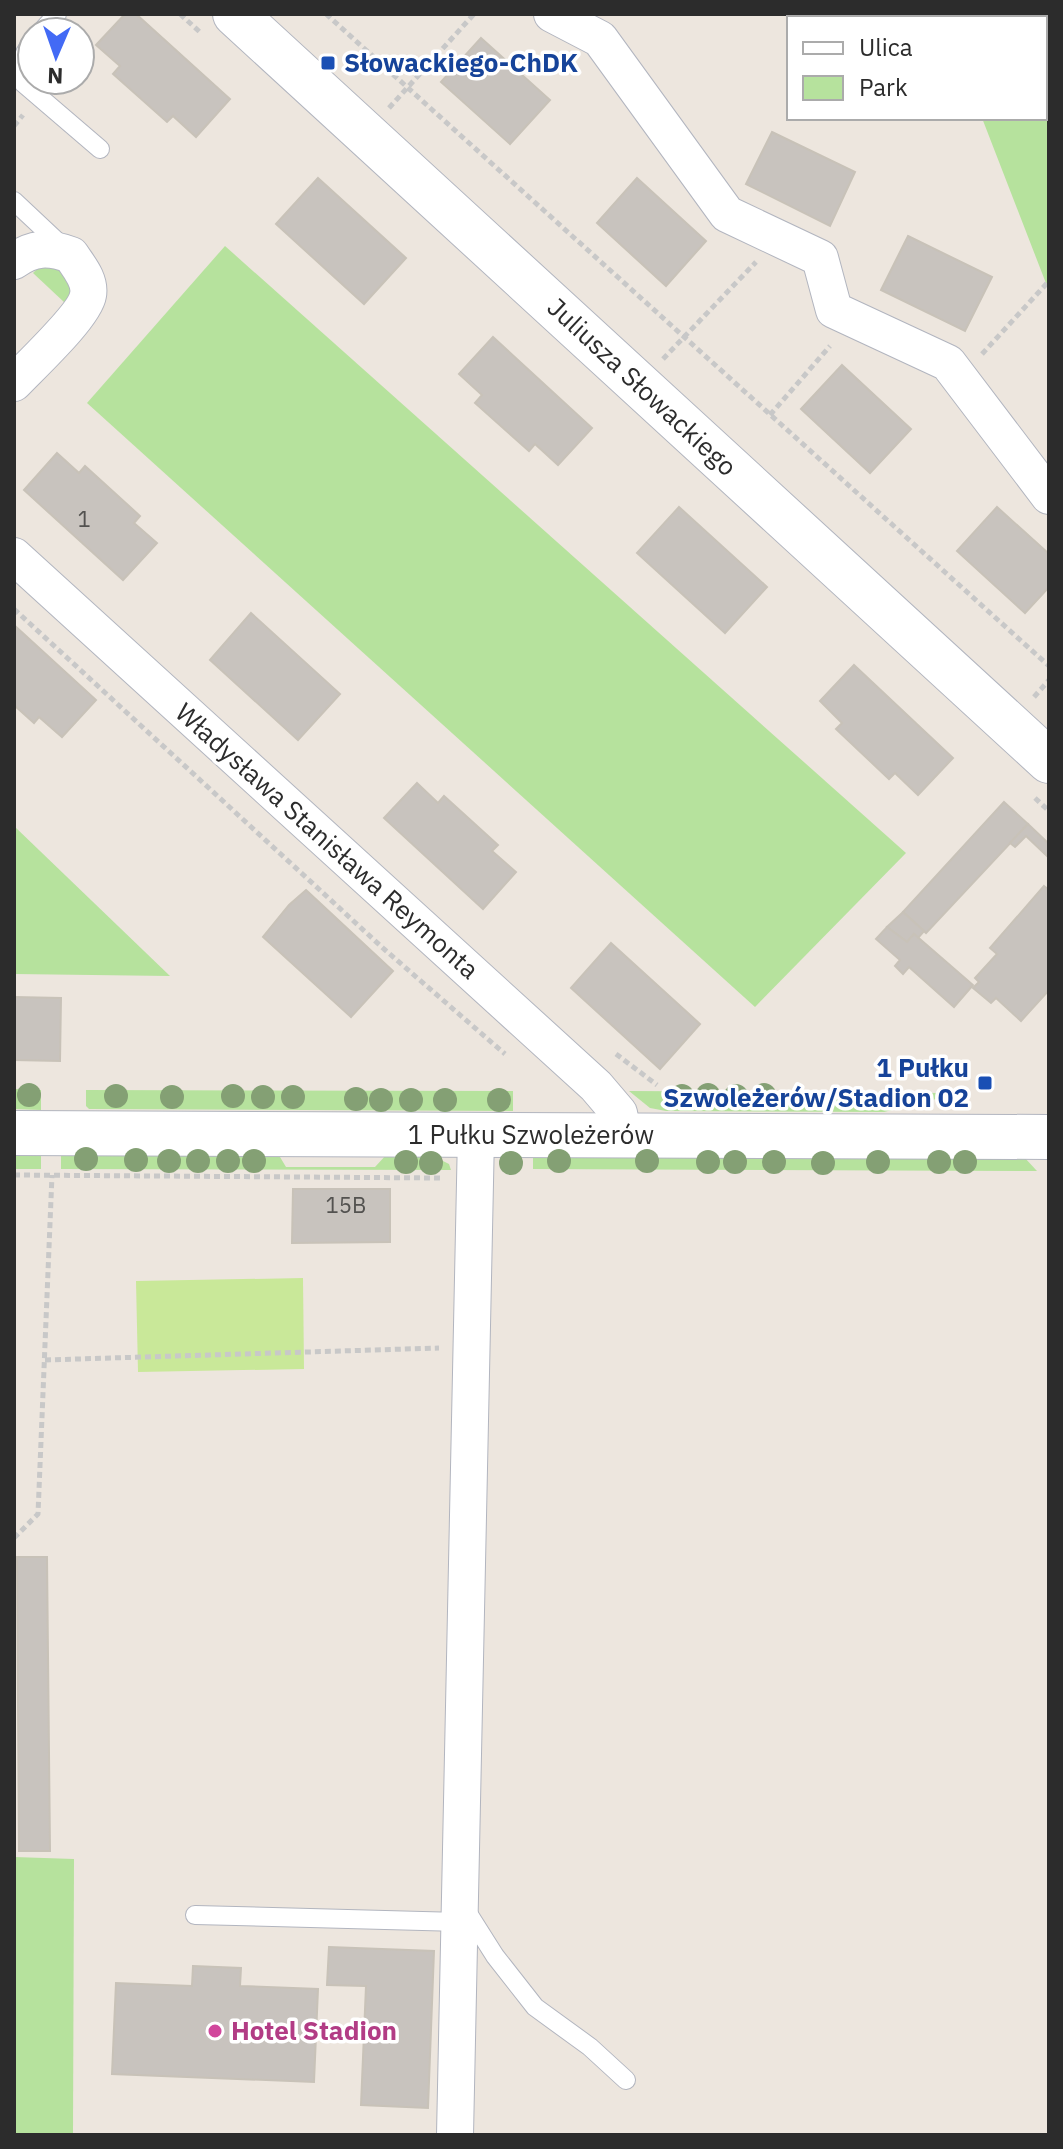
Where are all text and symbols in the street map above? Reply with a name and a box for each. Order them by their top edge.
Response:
north arrow [16,16,96,96]
legend [787,16,1047,120]
text: Ulica [859,31,913,63]
place label: Słowackiego-ChDK [344,45,578,79]
marker: Słowackiego-ChDK [319,54,337,72]
text: N [47,62,64,91]
text: Park [859,71,908,103]
street label: Juliusza Słowackiego [541,290,745,483]
house number: 1 [77,504,91,533]
street label: Władysława Stanisława Reymonta [169,695,487,986]
place label: 1 Pułku Szwoleżerów/Stadion 02 [663,1050,969,1114]
marker: 1 Pułku Szwoleżerów/Stadion 02 [976,1074,994,1092]
street label: 1 Pułku Szwoleżerów [408,1117,654,1151]
house number: 15B [326,1190,366,1219]
place label: Hotel Stadion [231,2013,397,2047]
marker: Hotel Stadion [206,2022,224,2040]

